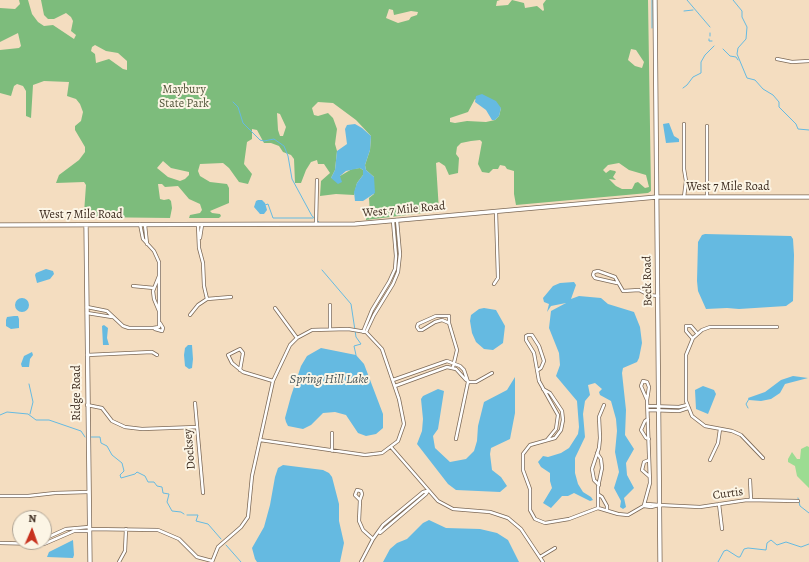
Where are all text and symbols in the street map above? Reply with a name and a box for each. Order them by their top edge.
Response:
park label: Maybury State Park [159,83,209,111]
street label: West 7 Mile Road [686,180,770,194]
street label: West 7 Mile Road [362,199,446,221]
street label: West 7 Mile Road [39,208,123,222]
street label: Beck Road [640,255,656,307]
street label: Ridge Road [70,365,84,421]
water label: Spring Hill Lake [290,372,368,388]
street label: Docksey [181,428,199,470]
street label: Curtis [712,485,744,503]
north arrow [12,510,52,550]
text: N [28,511,37,526]

